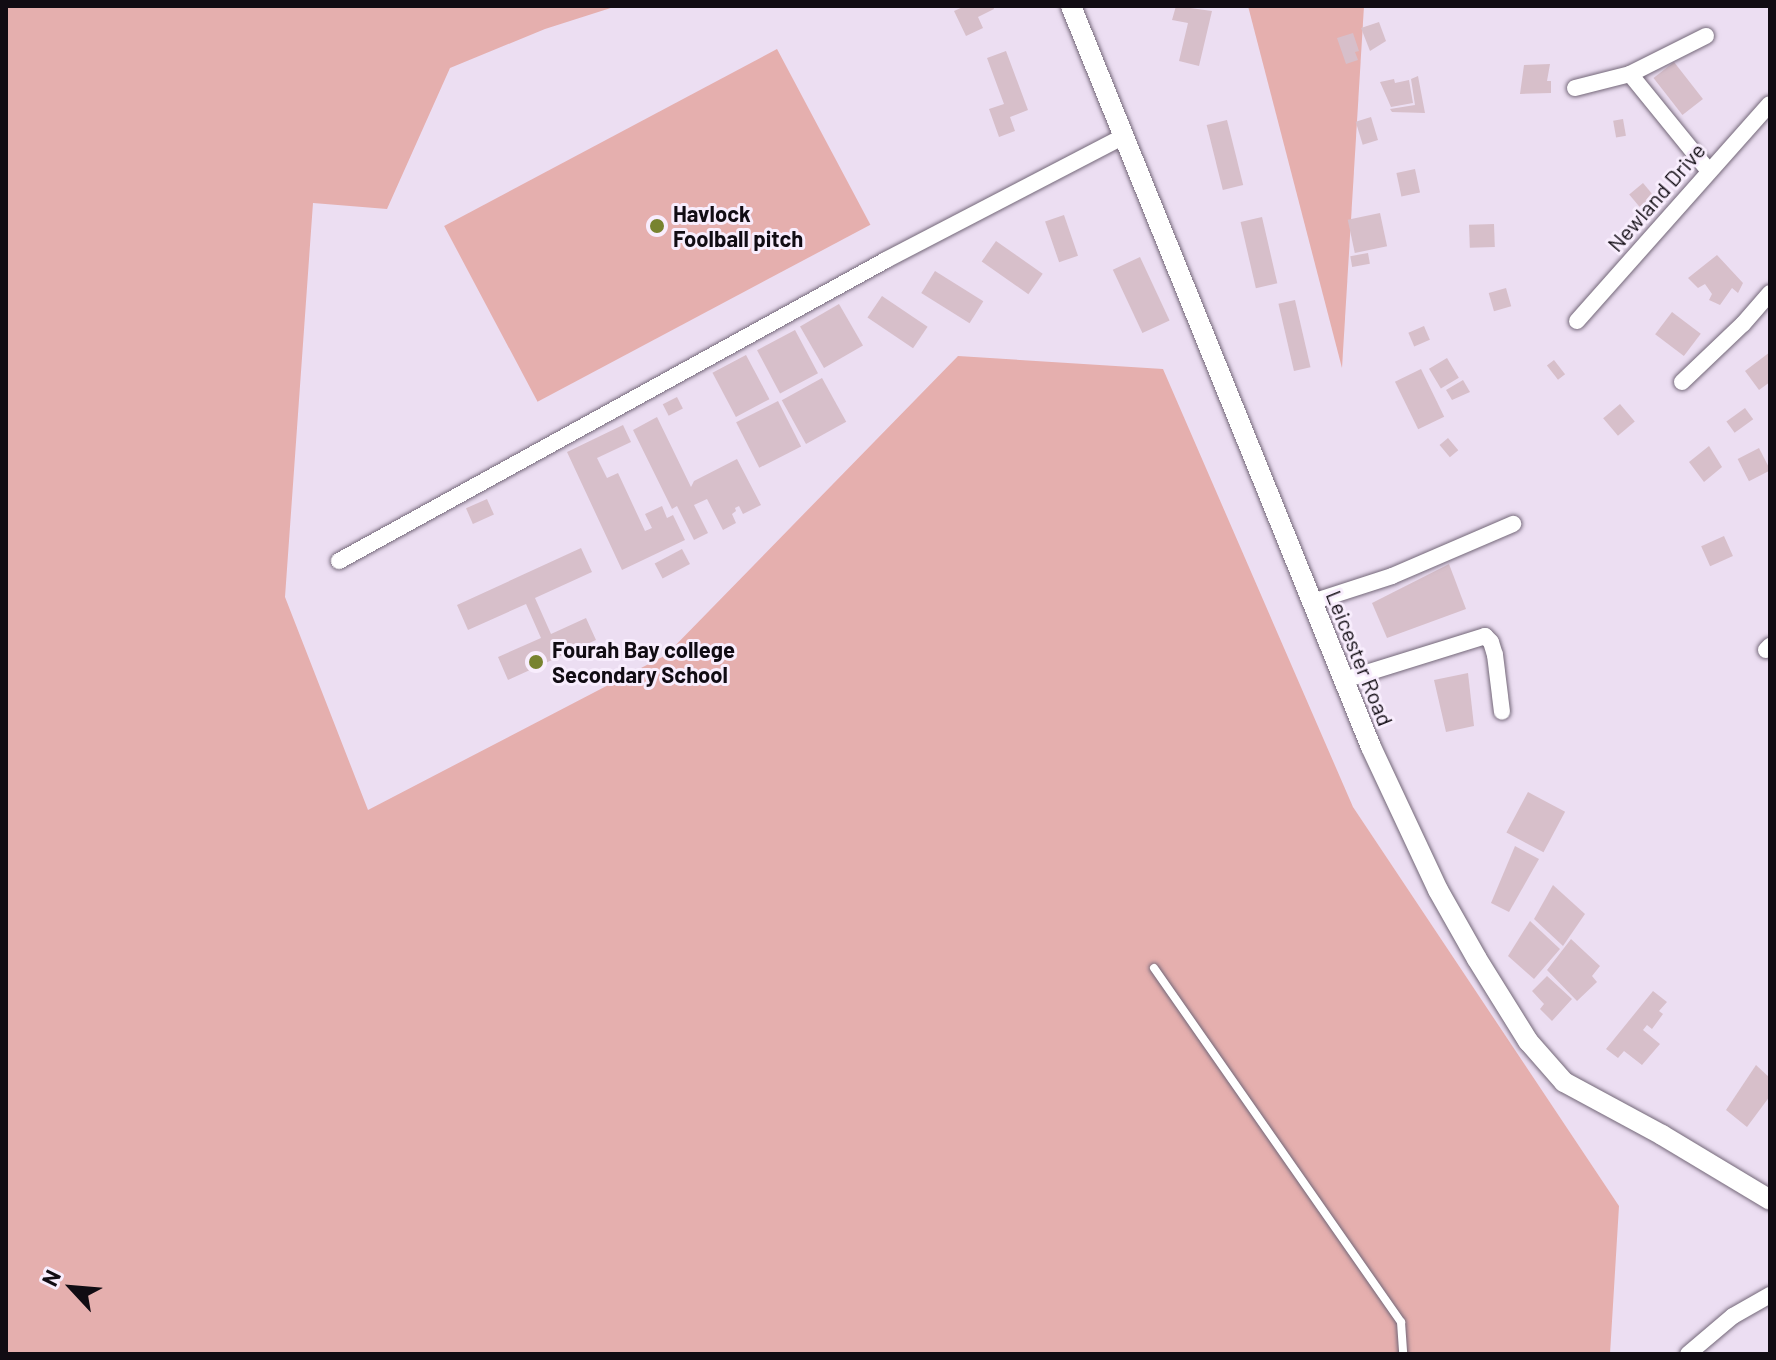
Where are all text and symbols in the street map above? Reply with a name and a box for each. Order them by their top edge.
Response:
street label: Newland Drive [1602,137,1710,257]
place label: Havlock Foolball pitch [673,200,803,252]
marker: Havlock Foolball pitch [648,217,666,235]
street label: Leicester Road [1321,586,1399,730]
place label: Fourah Bay college Secondary School [552,636,735,688]
marker: Fourah Bay college Secondary School [527,653,545,671]
north arrow [32,1248,112,1328]
text: N [36,1265,65,1290]

